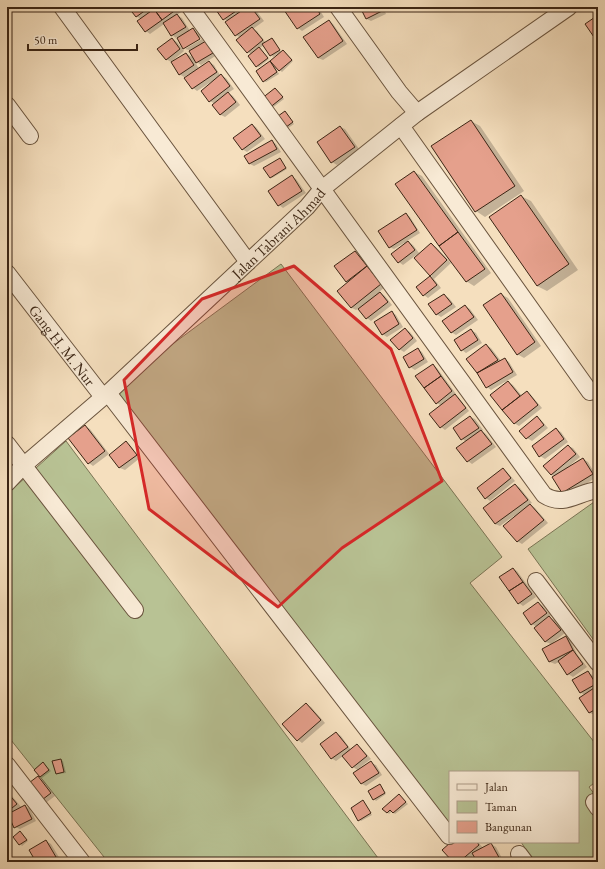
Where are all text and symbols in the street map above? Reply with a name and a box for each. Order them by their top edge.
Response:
scale bar [28,26,137,52]
text: 50 m [34,32,58,48]
street label: Jalan Tabrani Ahmad [226,183,329,284]
street label: Gang H. M. Nur [25,300,100,389]
legend [449,771,579,843]
text: Jalan [484,779,509,795]
text: Taman [485,799,518,815]
text: Bangunan [485,819,533,835]

